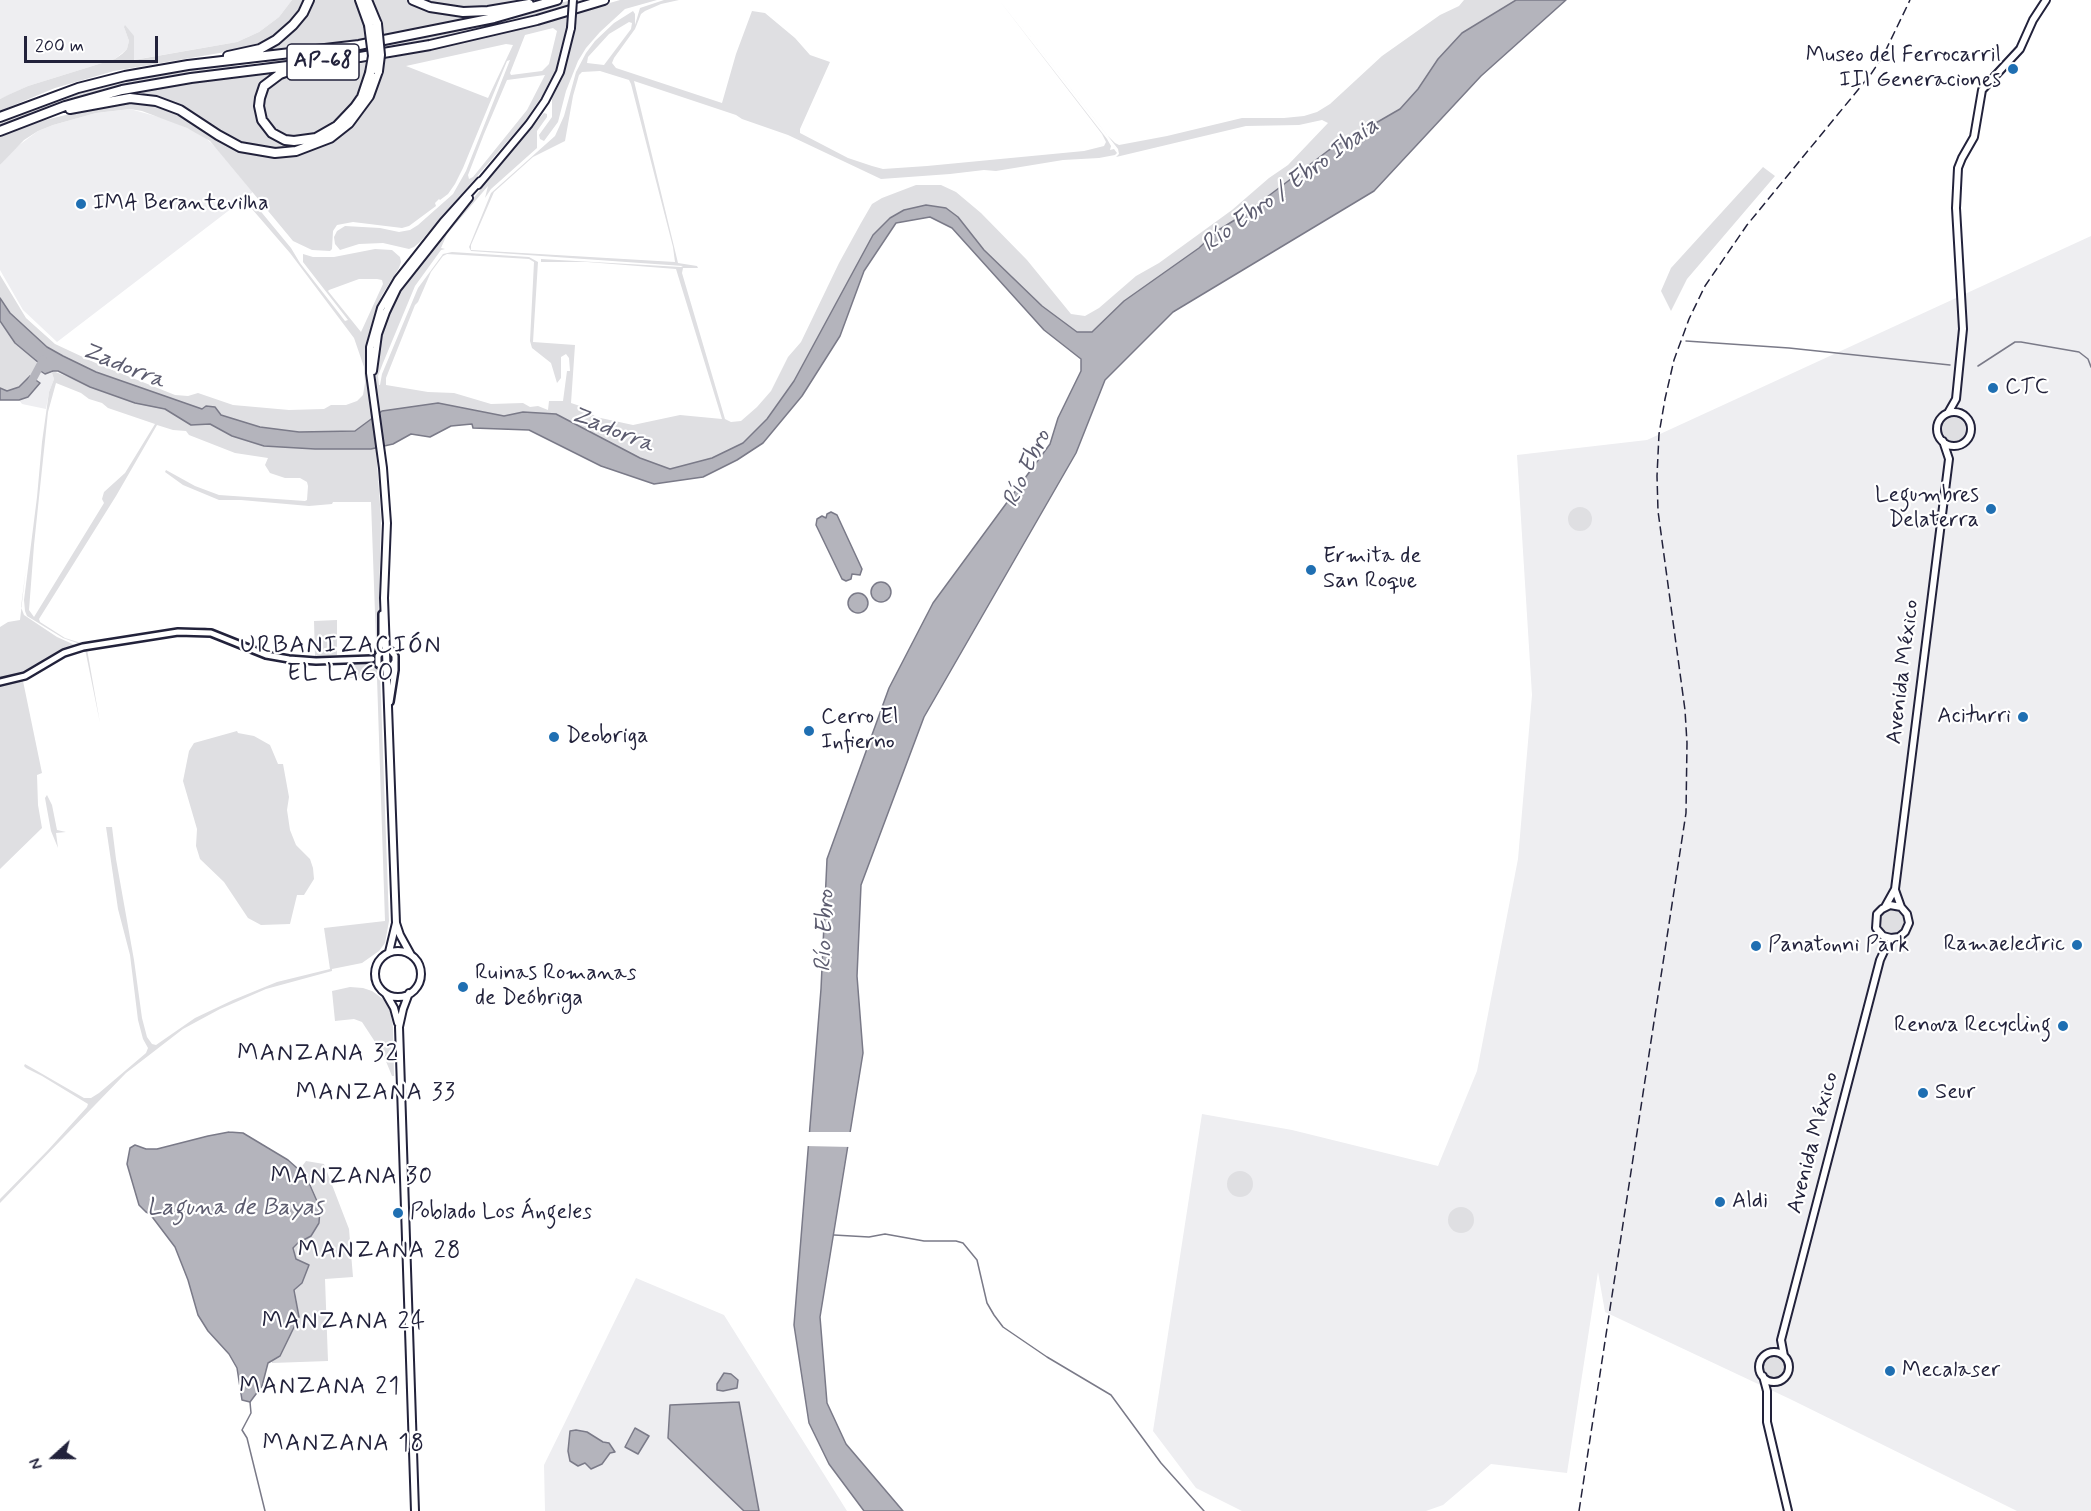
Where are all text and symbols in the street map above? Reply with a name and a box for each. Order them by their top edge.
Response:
scale bar [27,24,160,62]
text: 200 m [35,34,84,58]
place label: Museo del Ferrocarril III Generaciones [1806,43,2001,94]
road number: AP-68 [287,44,359,80]
marker: Museo del Ferrocarril III Generaciones [2006,62,2020,76]
water label: Río Ebro / Ebro Ibaia [1197,112,1385,260]
place label: IMA Berantevilha [93,191,269,217]
marker: IMA Berantevilha [74,197,88,211]
water label: Zadorra [77,337,169,397]
place label: CTC [2005,375,2049,401]
marker: CTC [1986,381,2000,395]
water label: Zadorra [566,401,658,461]
water label: Río Ebro [998,426,1058,512]
place label: Legumbres Delaterra [1875,483,1979,534]
marker: Legumbres Delaterra [1984,502,1998,516]
place label: Ermita de San Roque [1323,544,1421,596]
marker: Ermita de San Roque [1304,563,1318,577]
street label: Avenida México [1882,598,1926,746]
district label: URBANIZACIÓN EL LAGO [245,633,437,689]
place label: Aciturri [1937,704,2011,730]
place label: Cerro El Infierno [821,705,898,756]
marker: Aciturri [2016,710,2030,724]
place label: Deobriga [566,724,649,750]
marker: Cerro El Infierno [802,724,816,738]
marker: Deobriga [547,730,561,744]
water label: Río Ebro [810,889,842,973]
place label: Ramaelectric [1943,932,2065,958]
place label: Panatonni Park [1768,933,1909,959]
marker: Ramaelectric [2070,938,2084,952]
marker: Panatonni Park [1749,939,1763,953]
place label: Ruinas Romanas de Deóbriga [475,961,636,1012]
marker: Ruinas Romanas de Deóbriga [456,980,470,994]
place label: Renova Recycling [1894,1013,2051,1039]
marker: Renova Recycling [2056,1019,2070,1033]
district label: MANZANA 32 [237,1041,399,1069]
street label: Avenida México [1782,1069,1846,1217]
district label: MANZANA 33 [296,1080,456,1108]
place label: Seur [1935,1080,1975,1106]
marker: Seur [1916,1086,1930,1100]
district label: MANZANA 30 [271,1164,433,1192]
place label: Aldi [1732,1189,1768,1215]
water label: Laguna de Bayas [147,1195,323,1223]
marker: Aldi [1713,1195,1727,1209]
place label: Poblado Los Ángeles [410,1200,592,1226]
marker: Poblado Los Ángeles [391,1206,405,1220]
district label: MANZANA 28 [298,1238,462,1266]
district label: MANZANA 24 [262,1309,426,1337]
place label: Mecalaser [1902,1358,2000,1384]
marker: Mecalaser [1883,1364,1897,1378]
district label: MANZANA 21 [240,1374,400,1402]
north arrow [24,1427,84,1487]
district label: MANZANA 18 [263,1431,425,1459]
text: N [25,1455,48,1472]

